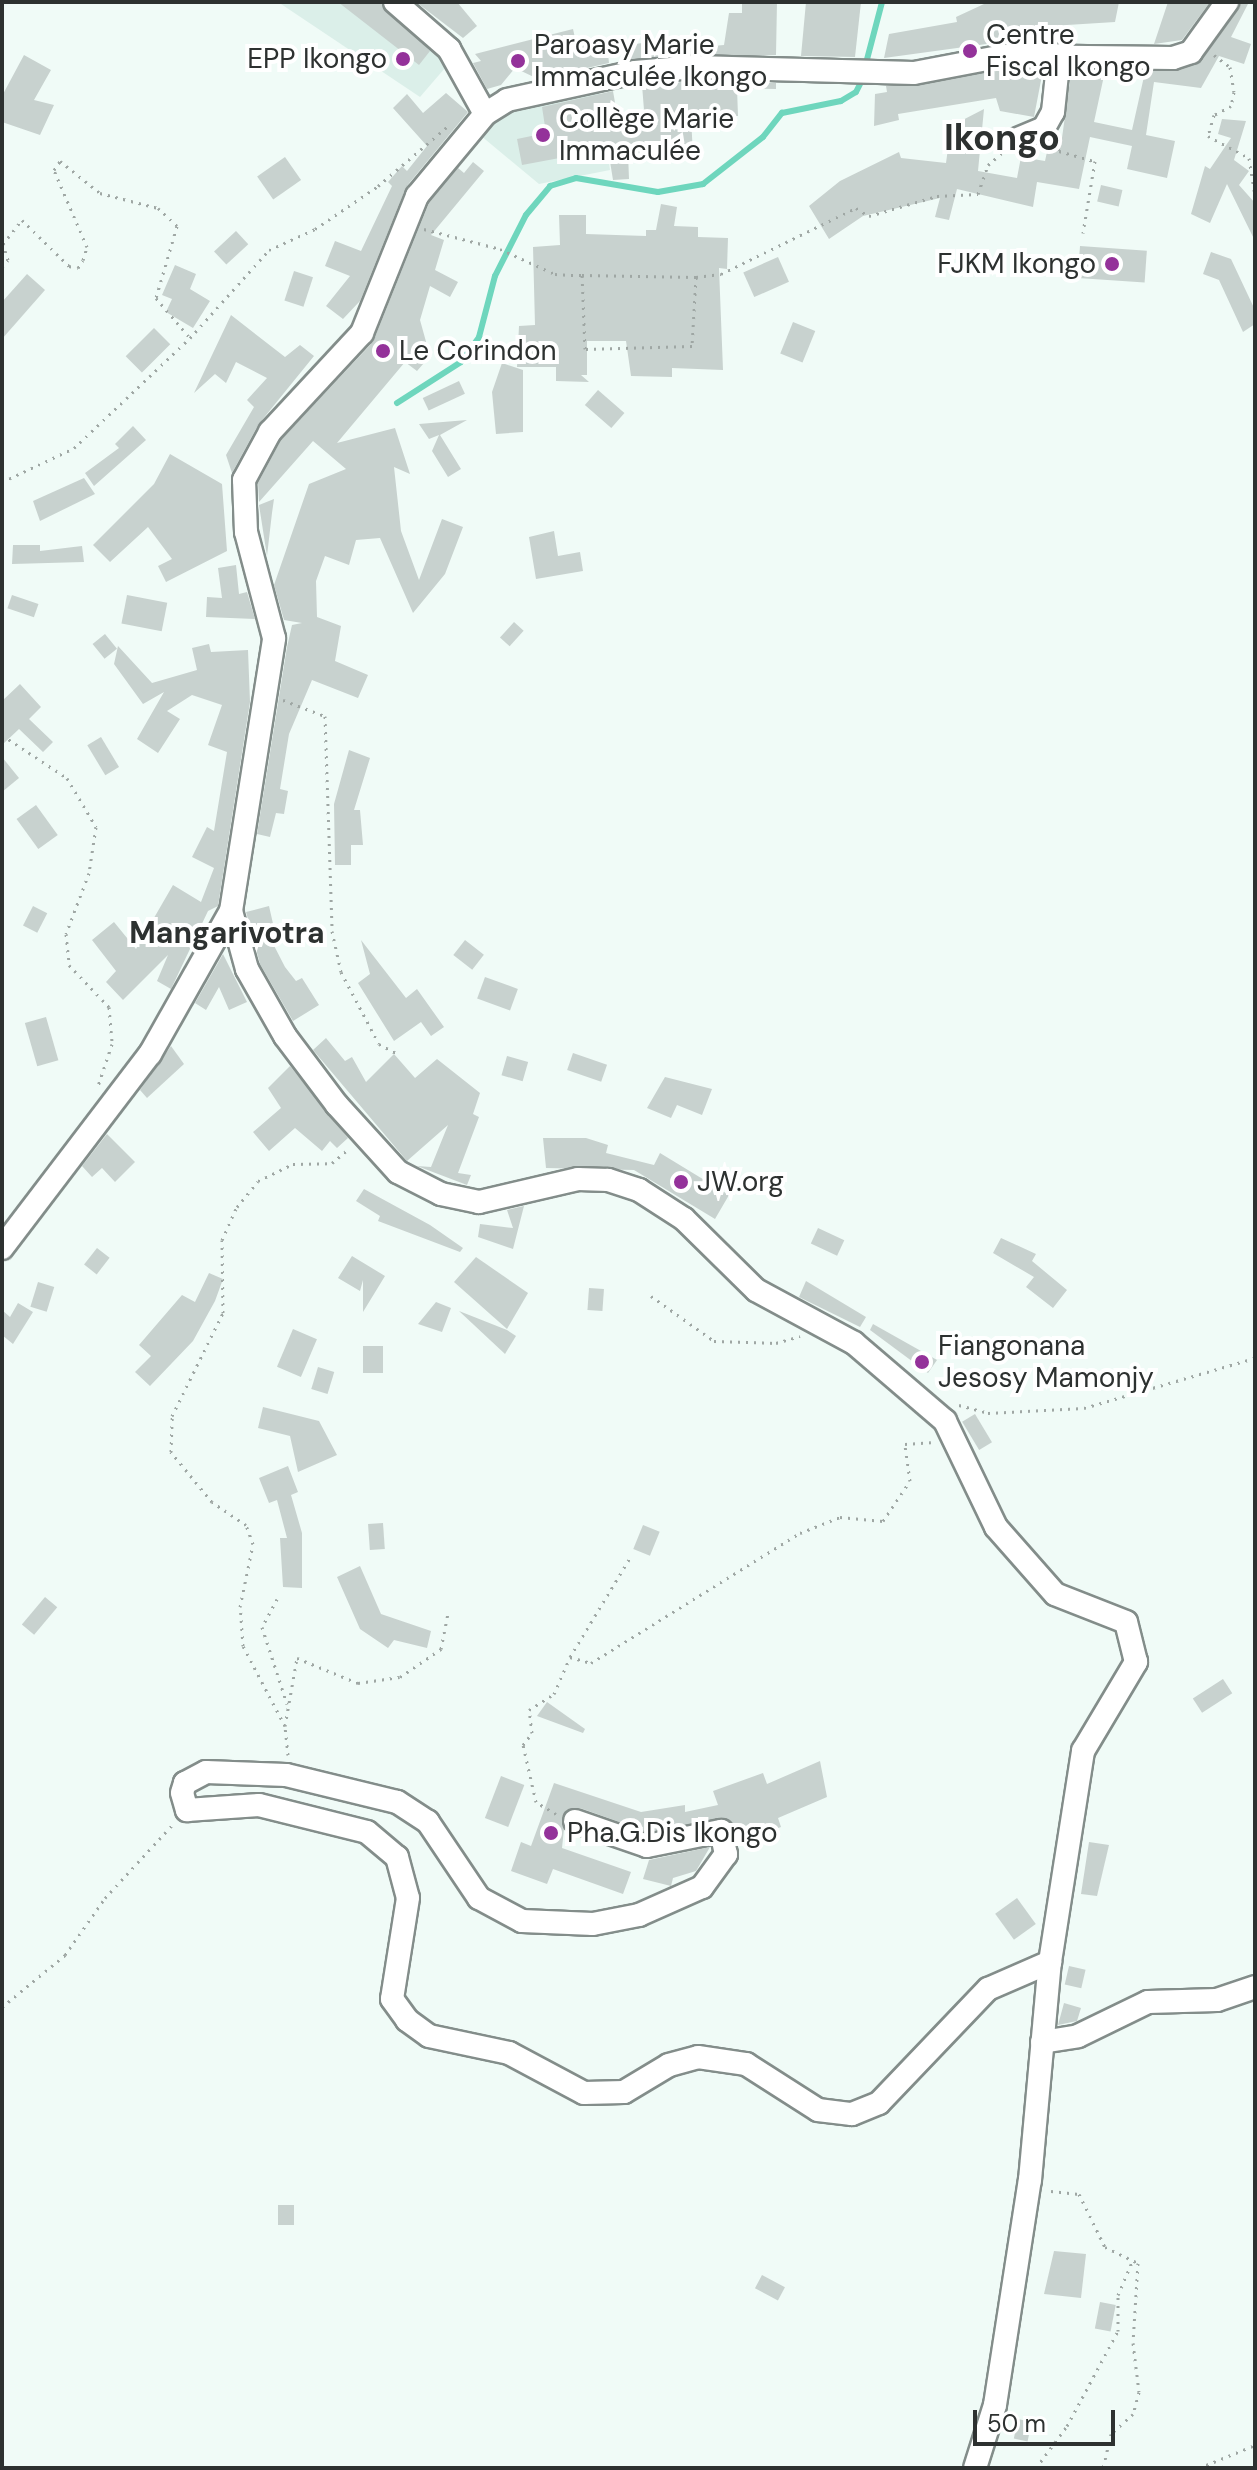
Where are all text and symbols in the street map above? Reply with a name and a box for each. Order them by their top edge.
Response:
place label: Centre Fiscal Ikongo [986,18,1151,84]
place label: Paroasy Marie Immaculée Ikongo [534,28,767,94]
place label: EPP Ikongo [247,42,387,76]
marker: Centre Fiscal Ikongo [961,42,979,60]
marker: EPP Ikongo [394,50,412,68]
marker: Paroasy Marie Immaculée Ikongo [509,52,527,70]
place label: Collège Marie Immaculée [559,102,734,168]
district label: Ikongo [944,116,1060,160]
marker: Collège Marie Immaculée [534,126,552,144]
place label: FJKM Ikongo [937,247,1096,281]
marker: FJKM Ikongo [1103,255,1121,273]
place label: Le Corindon [399,334,557,368]
marker: Le Corindon [374,342,392,360]
district label: Mangarivotra [129,915,325,951]
place label: JW.org [697,1165,784,1199]
marker: JW.org [672,1173,690,1191]
place label: Fiangonana Jesosy Mamonjy [938,1329,1154,1395]
marker: Fiangonana Jesosy Mamonjy [913,1353,931,1371]
place label: Pha.G.Dis Ikongo [567,1816,778,1850]
marker: Pha.G.Dis Ikongo [542,1824,560,1842]
scale bar [977,2394,1119,2444]
text: 50 m [987,2408,1046,2439]

